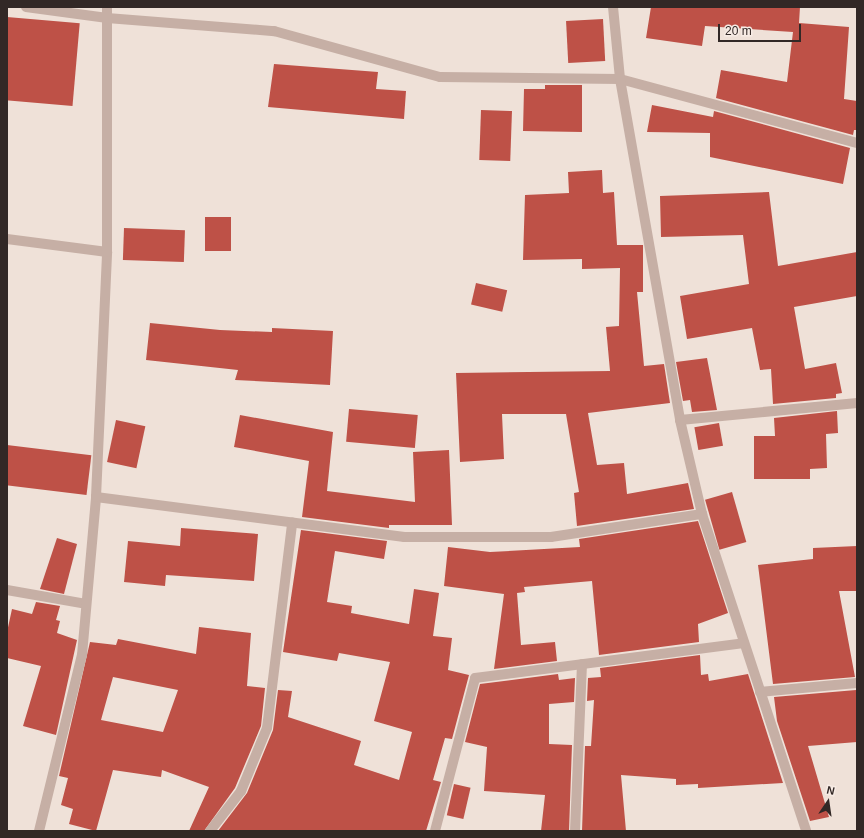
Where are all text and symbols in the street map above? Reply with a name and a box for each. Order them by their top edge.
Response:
scale bar [720,16,803,42]
text: 20 m [725,24,752,38]
north arrow [808,782,848,822]
text: N [825,784,836,797]

